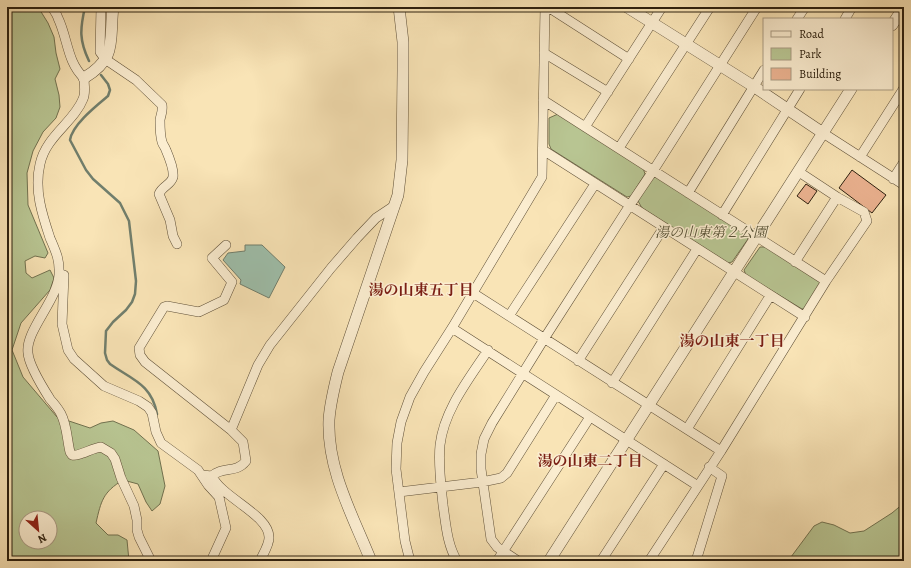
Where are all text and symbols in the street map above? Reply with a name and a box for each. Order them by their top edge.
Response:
legend [763,18,893,90]
text: Road [799,26,825,42]
text: Park [799,46,822,62]
text: Building [799,66,841,82]
park label: 湯の山東第２公園 [655,223,769,242]
district label: 湯の山東五丁目 [368,280,474,300]
district label: 湯の山東一丁目 [679,331,785,351]
district label: 湯の山東二丁目 [537,451,643,471]
north arrow [18,510,58,550]
text: N [35,530,49,547]

